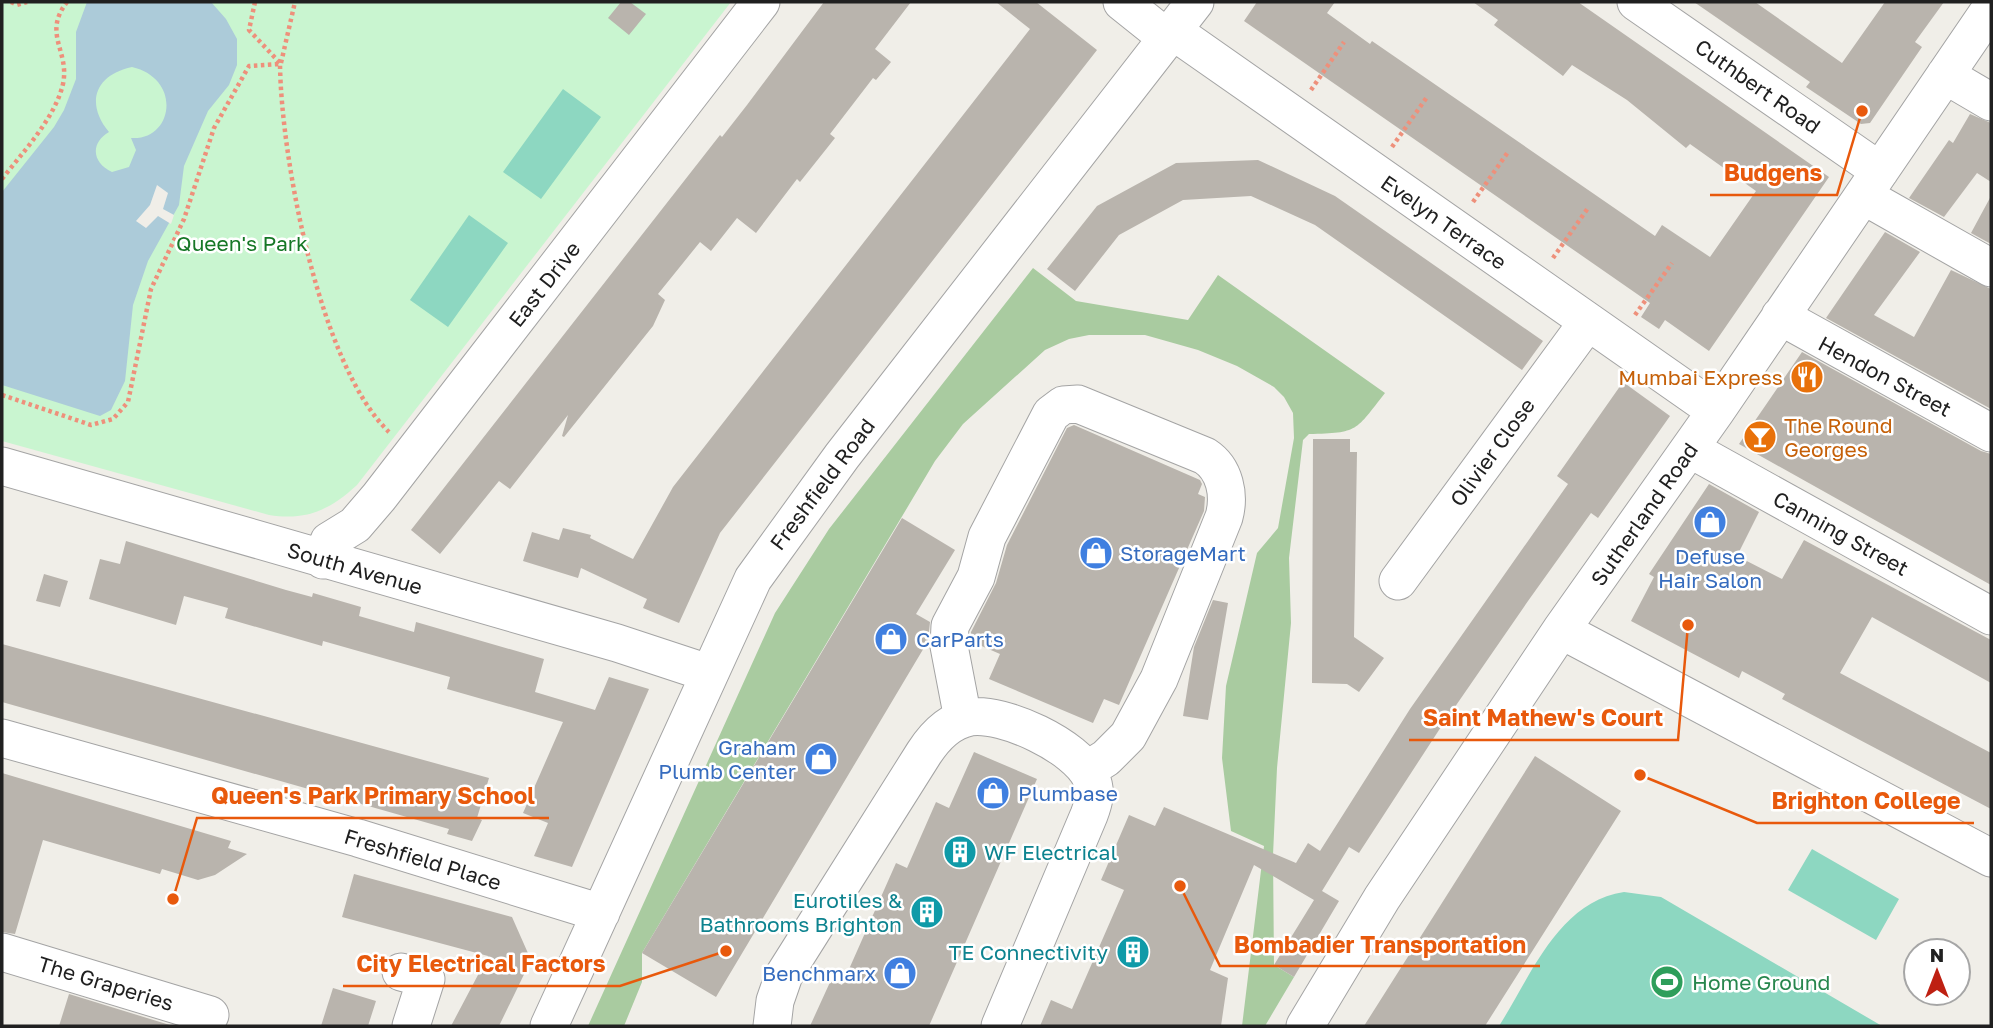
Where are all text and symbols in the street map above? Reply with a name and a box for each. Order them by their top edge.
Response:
street label: Cuthbert Road [1690,33,1826,139]
callout: Budgens [1710,151,1837,195]
text: Budgens [1724,158,1822,186]
street label: Evelyn Terrace [1376,169,1512,275]
park label: Queen's Park [176,230,308,256]
street label: East Drive [503,236,585,332]
street label: Hendon Street [1814,330,1956,422]
restaurant icon: Mumbai Express [1788,358,1826,396]
place label: Mumbai Express [1618,364,1783,390]
street label: Olivier Close [1444,393,1540,511]
place label: The Round Georges [1784,412,1893,462]
street label: Freshfield Road [764,413,880,555]
bar icon: The Round Georges [1741,418,1779,456]
street label: Sutherland Road [1585,437,1703,591]
street label: Canning Street [1769,485,1913,581]
shop icon: Defuse Hair Salon [1691,503,1729,541]
shop icon: StorageMart [1077,534,1115,572]
street label: South Avenue [284,536,426,600]
place label: StorageMart [1120,540,1246,566]
place label: Defuse Hair Salon [1658,543,1762,593]
shop icon: CarParts [872,620,910,658]
place label: CarParts [916,626,1004,652]
callout: Saint Mathew's Court [1409,696,1678,740]
text: Saint Mathew's Court [1423,703,1663,731]
place label: Graham Plumb Center [658,734,796,784]
shop icon: Graham Plumb Center [802,740,840,778]
callout: Queen's Park Primary School [197,774,549,818]
shop icon: Plumbase [974,774,1012,812]
callout: Brighton College [1757,779,1974,823]
place label: Plumbase [1018,780,1118,806]
text: Queen's Park Primary School [211,781,535,809]
text: Brighton College [1772,786,1960,814]
street label: Freshfield Place [341,823,505,895]
building icon: WF Electrical [941,833,979,871]
place label: WF Electrical [984,839,1117,865]
place label: Eurotiles & Bathrooms Brighton [699,887,902,937]
building icon: Eurotiles & Bathrooms Brighton [908,893,946,931]
callout: Bombadier Transportation [1220,922,1540,966]
text: Bombadier Transportation [1234,930,1526,958]
building icon: TE Connectivity [1114,933,1152,971]
north arrow [1902,937,1972,1007]
place label: TE Connectivity [949,939,1108,965]
callout: City Electrical Factors [343,942,620,986]
text: N [1930,943,1944,966]
text: City Electrical Factors [356,949,606,977]
street label: The Graperies [35,950,177,1016]
shop icon: Benchmarx [881,954,919,992]
place label: Benchmarx [762,960,876,986]
sports icon: Home Ground [1648,963,1686,1001]
place label: Home Ground [1692,969,1831,995]

